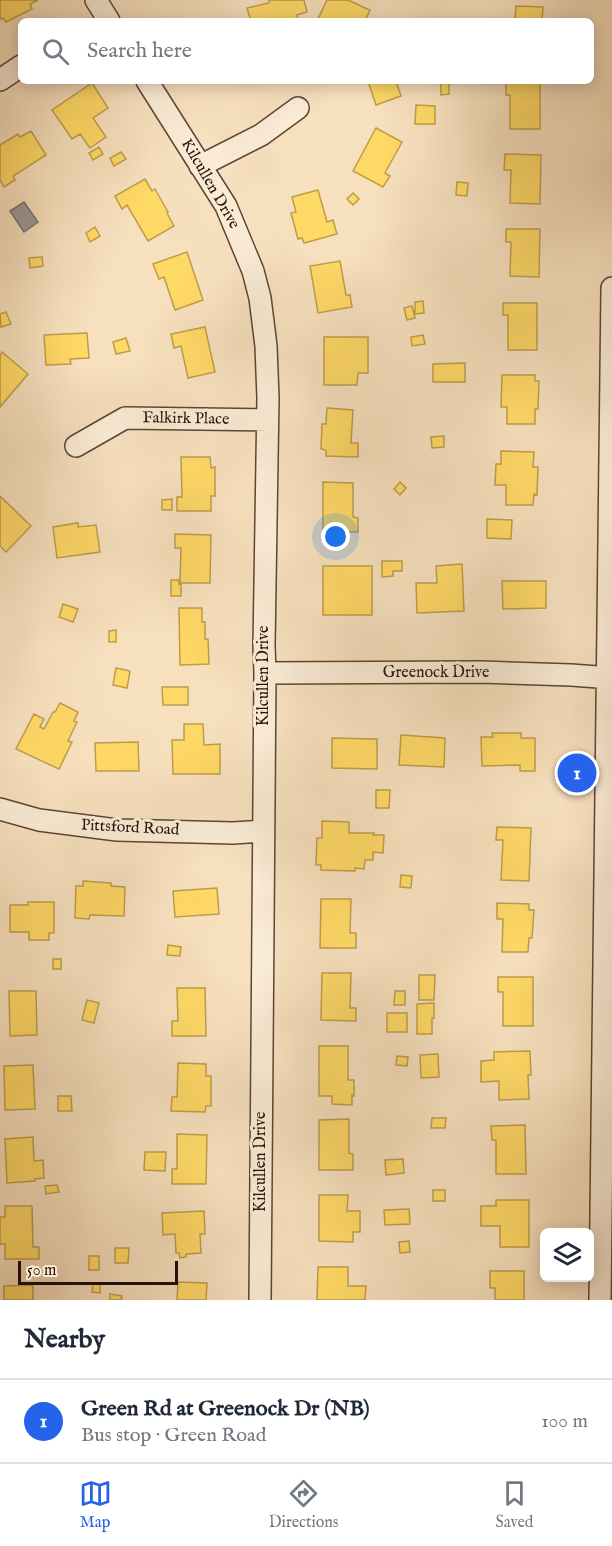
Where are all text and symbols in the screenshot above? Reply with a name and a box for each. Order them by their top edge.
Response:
search box [18,18,594,84]
icon: search [39,35,72,68]
text: Search here [87,37,192,65]
street label: Kilcullen Drive [176,135,244,233]
street label: Falkirk Place [142,408,230,430]
your location [321,522,350,551]
street label: Kilcullen Drive [254,626,274,726]
street label: Greenock Drive [383,663,489,683]
pin: 1 [558,750,596,796]
street label: Pittsford Road [80,815,180,841]
street label: Kilcullen Drive [251,1112,271,1212]
map controls [540,1228,594,1282]
button: layers [540,1228,594,1282]
scale bar [18,1258,178,1286]
text: 50 m [27,1261,56,1281]
text: Nearby [24,1323,105,1356]
text: Green Rd at Greenock Dr (NB) [81,1395,370,1423]
text: 1 [40,1409,47,1434]
text: 100 m [541,1409,588,1434]
text: Bus stop · Green Road [81,1423,266,1448]
tab: Map [79,1477,112,1533]
tab: Directions [269,1477,338,1533]
tab: Saved [496,1477,533,1533]

